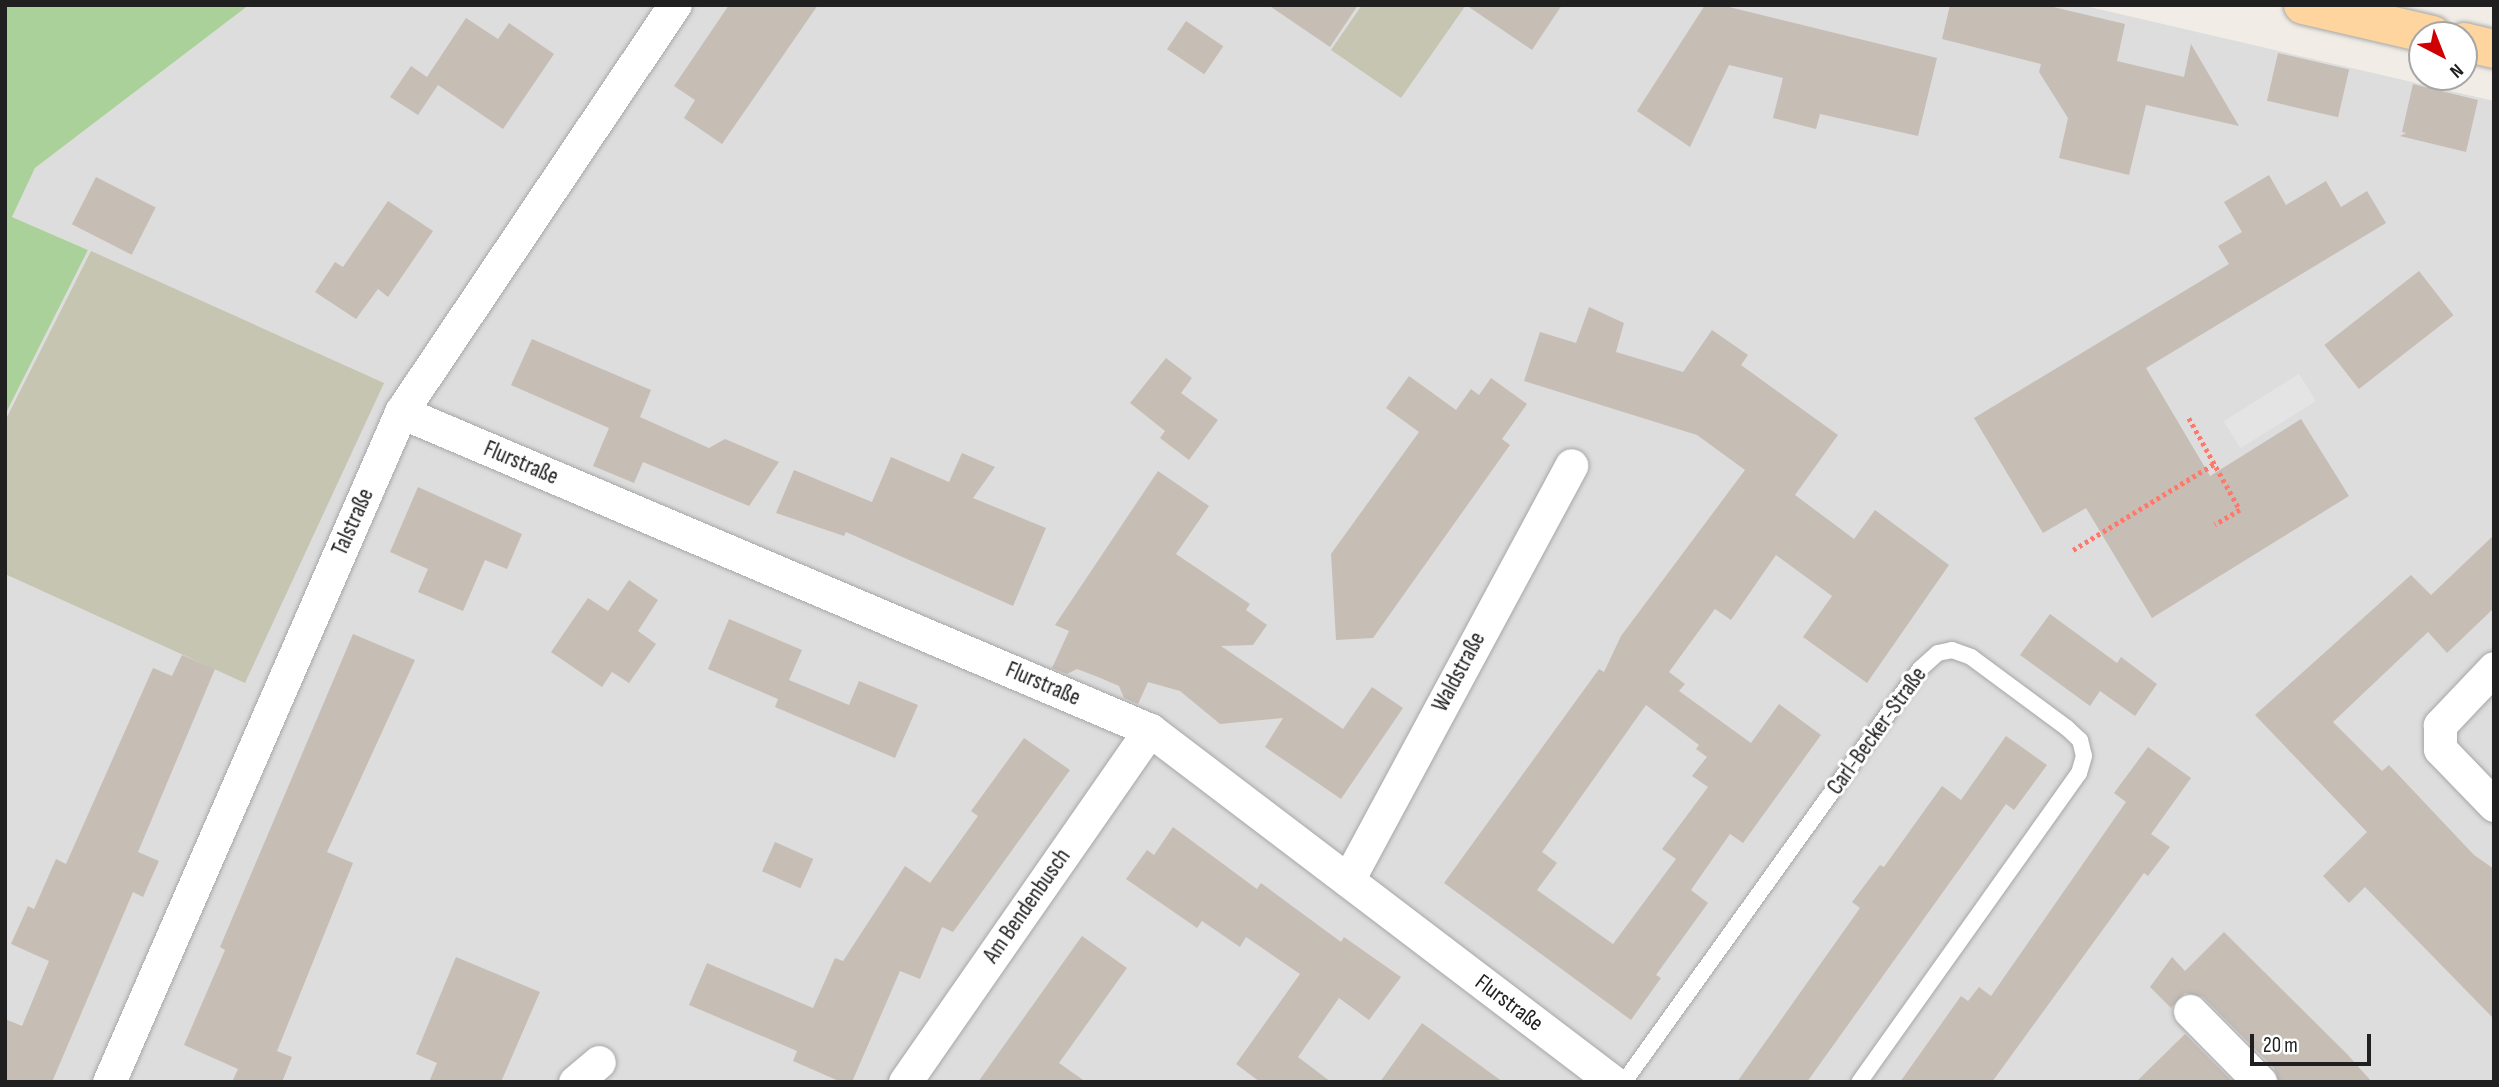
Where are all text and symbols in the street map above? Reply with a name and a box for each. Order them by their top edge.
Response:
north arrow [2408,21,2478,91]
text: N [2445,59,2468,82]
street label: Flurstraße [480,435,562,491]
street label: Talstraße [326,484,380,560]
street label: Waldstraße [1427,627,1491,717]
street label: Flurstraße [1002,656,1084,712]
street label: Carl-Becker-Straße [1821,662,1933,800]
street label: Am Bendenbusch [978,844,1076,968]
street label: Flurstraße [1469,968,1549,1038]
scale bar [2254,1020,2375,1064]
text: 20 m [2263,1033,2298,1058]

